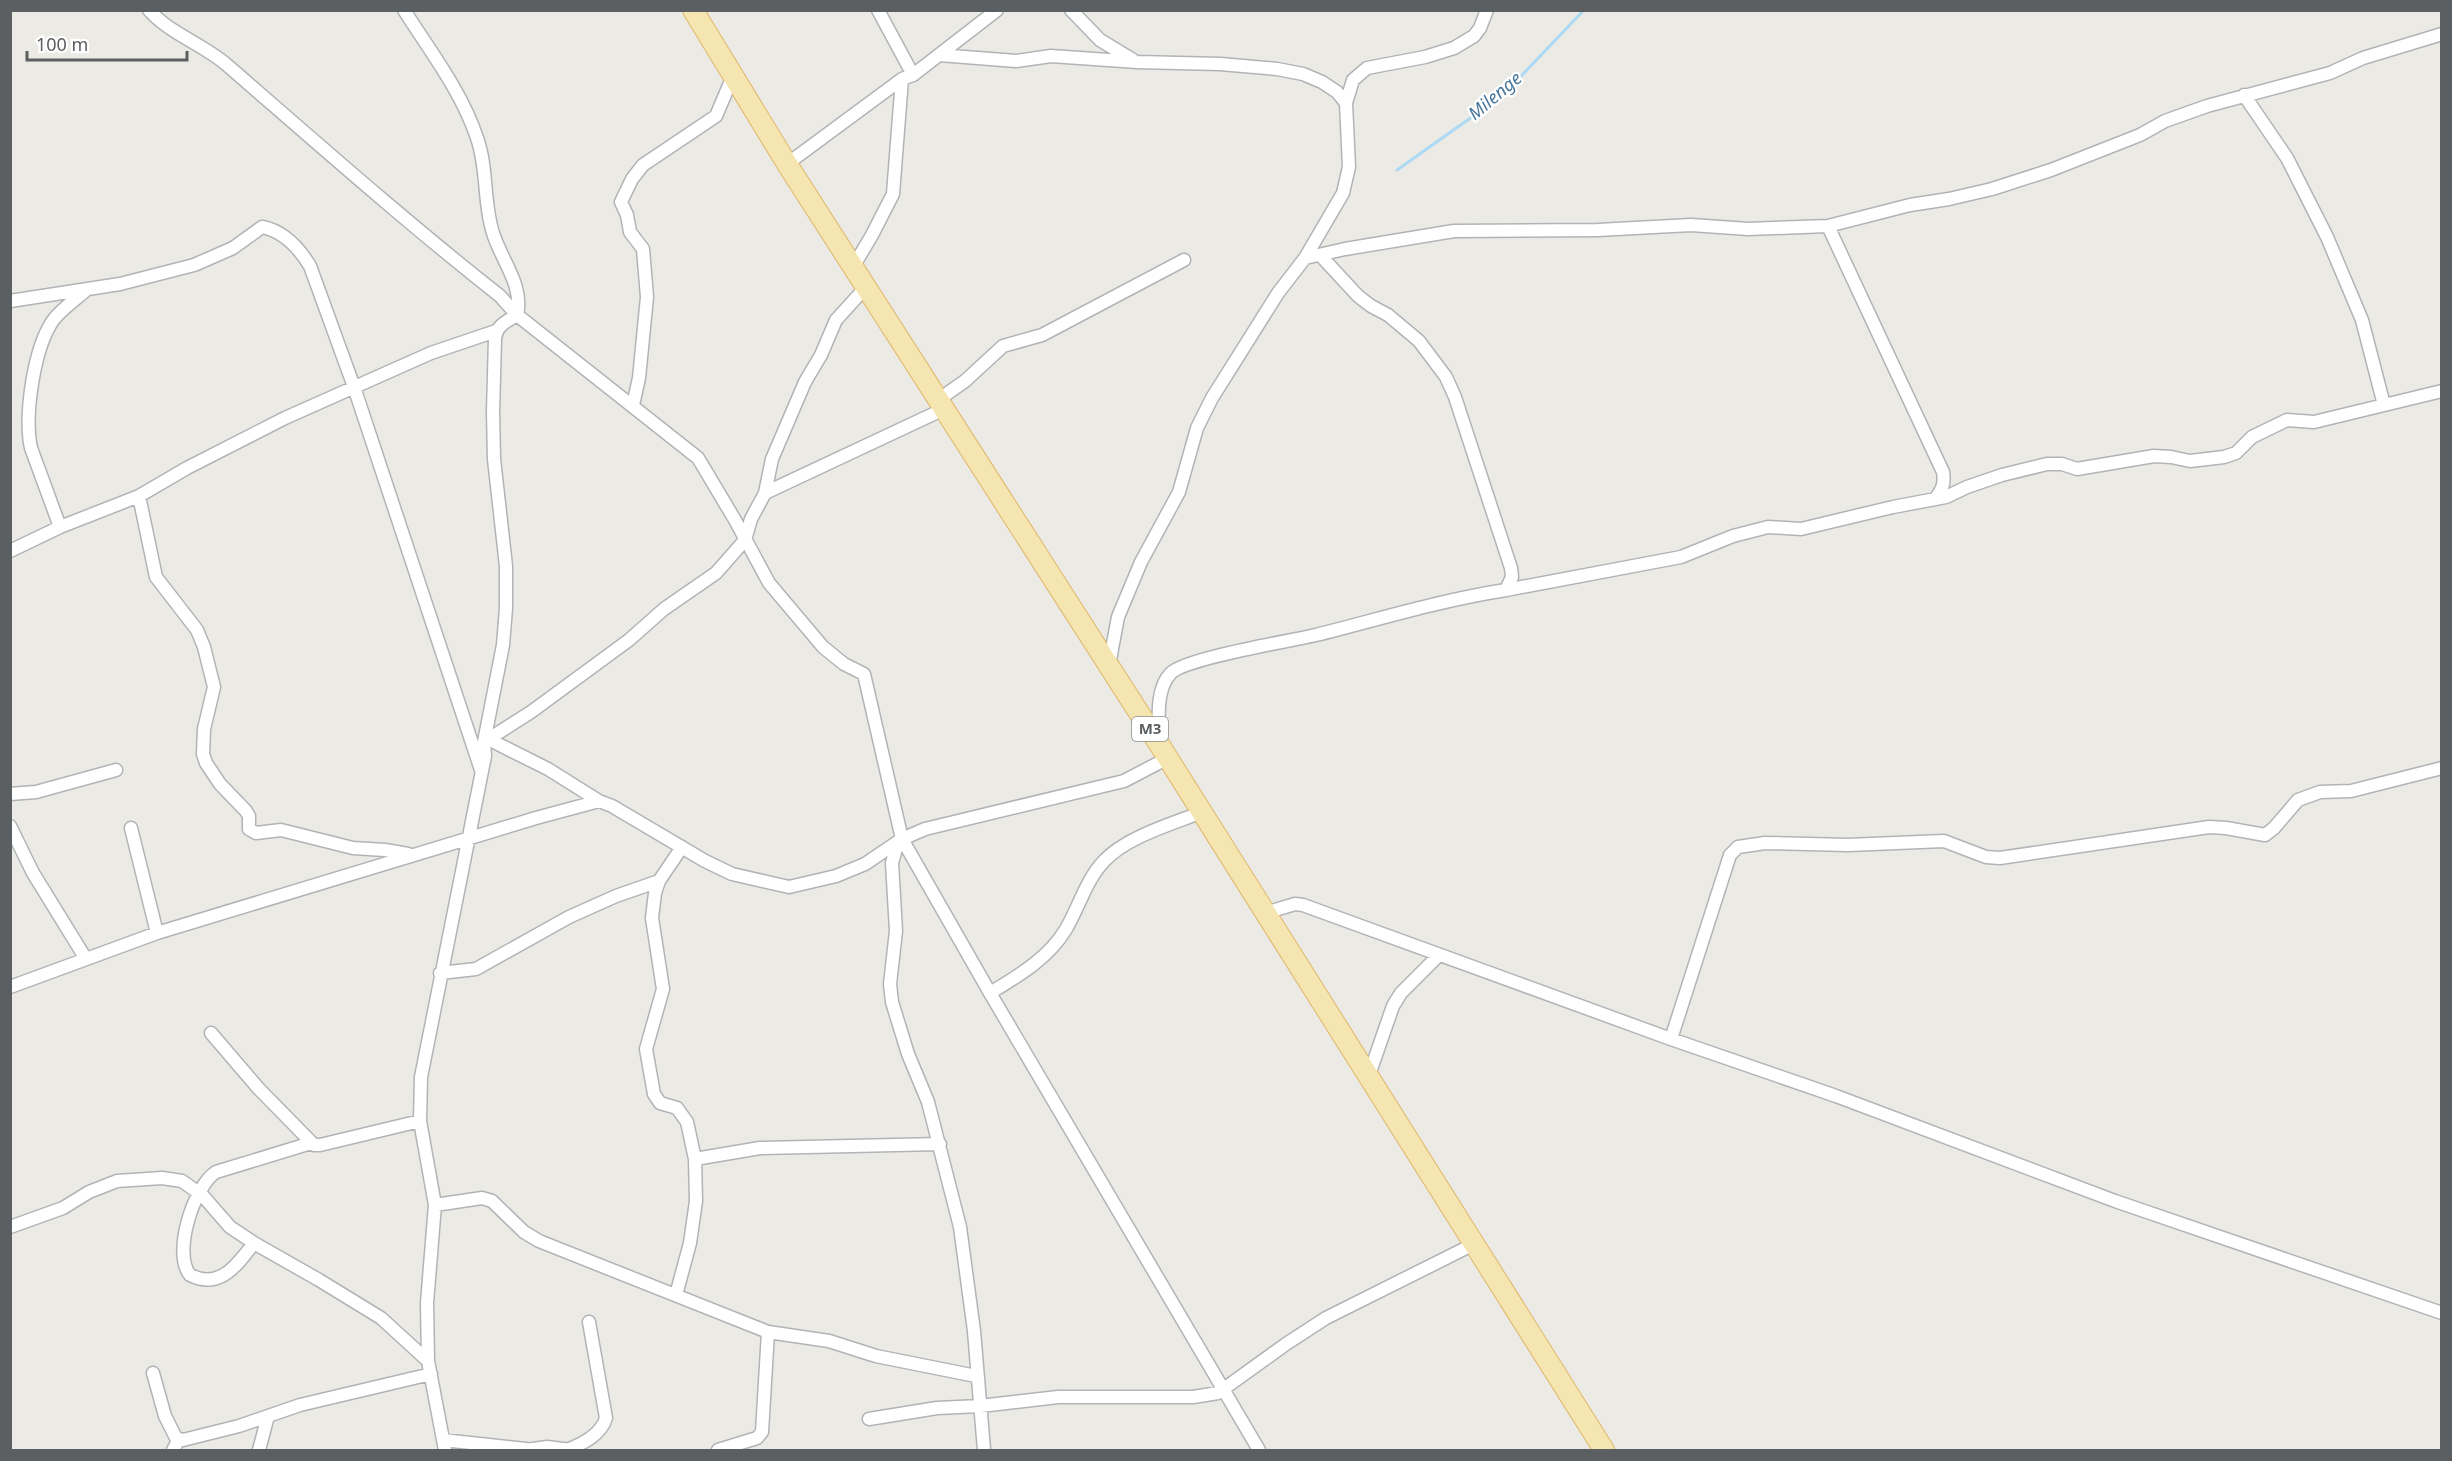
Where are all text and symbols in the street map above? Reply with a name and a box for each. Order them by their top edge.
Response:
scale bar [27,24,188,62]
text: 100 m [36,32,88,56]
water label: Milenge [1462,66,1526,125]
road number: M3 [1132,717,1168,741]

